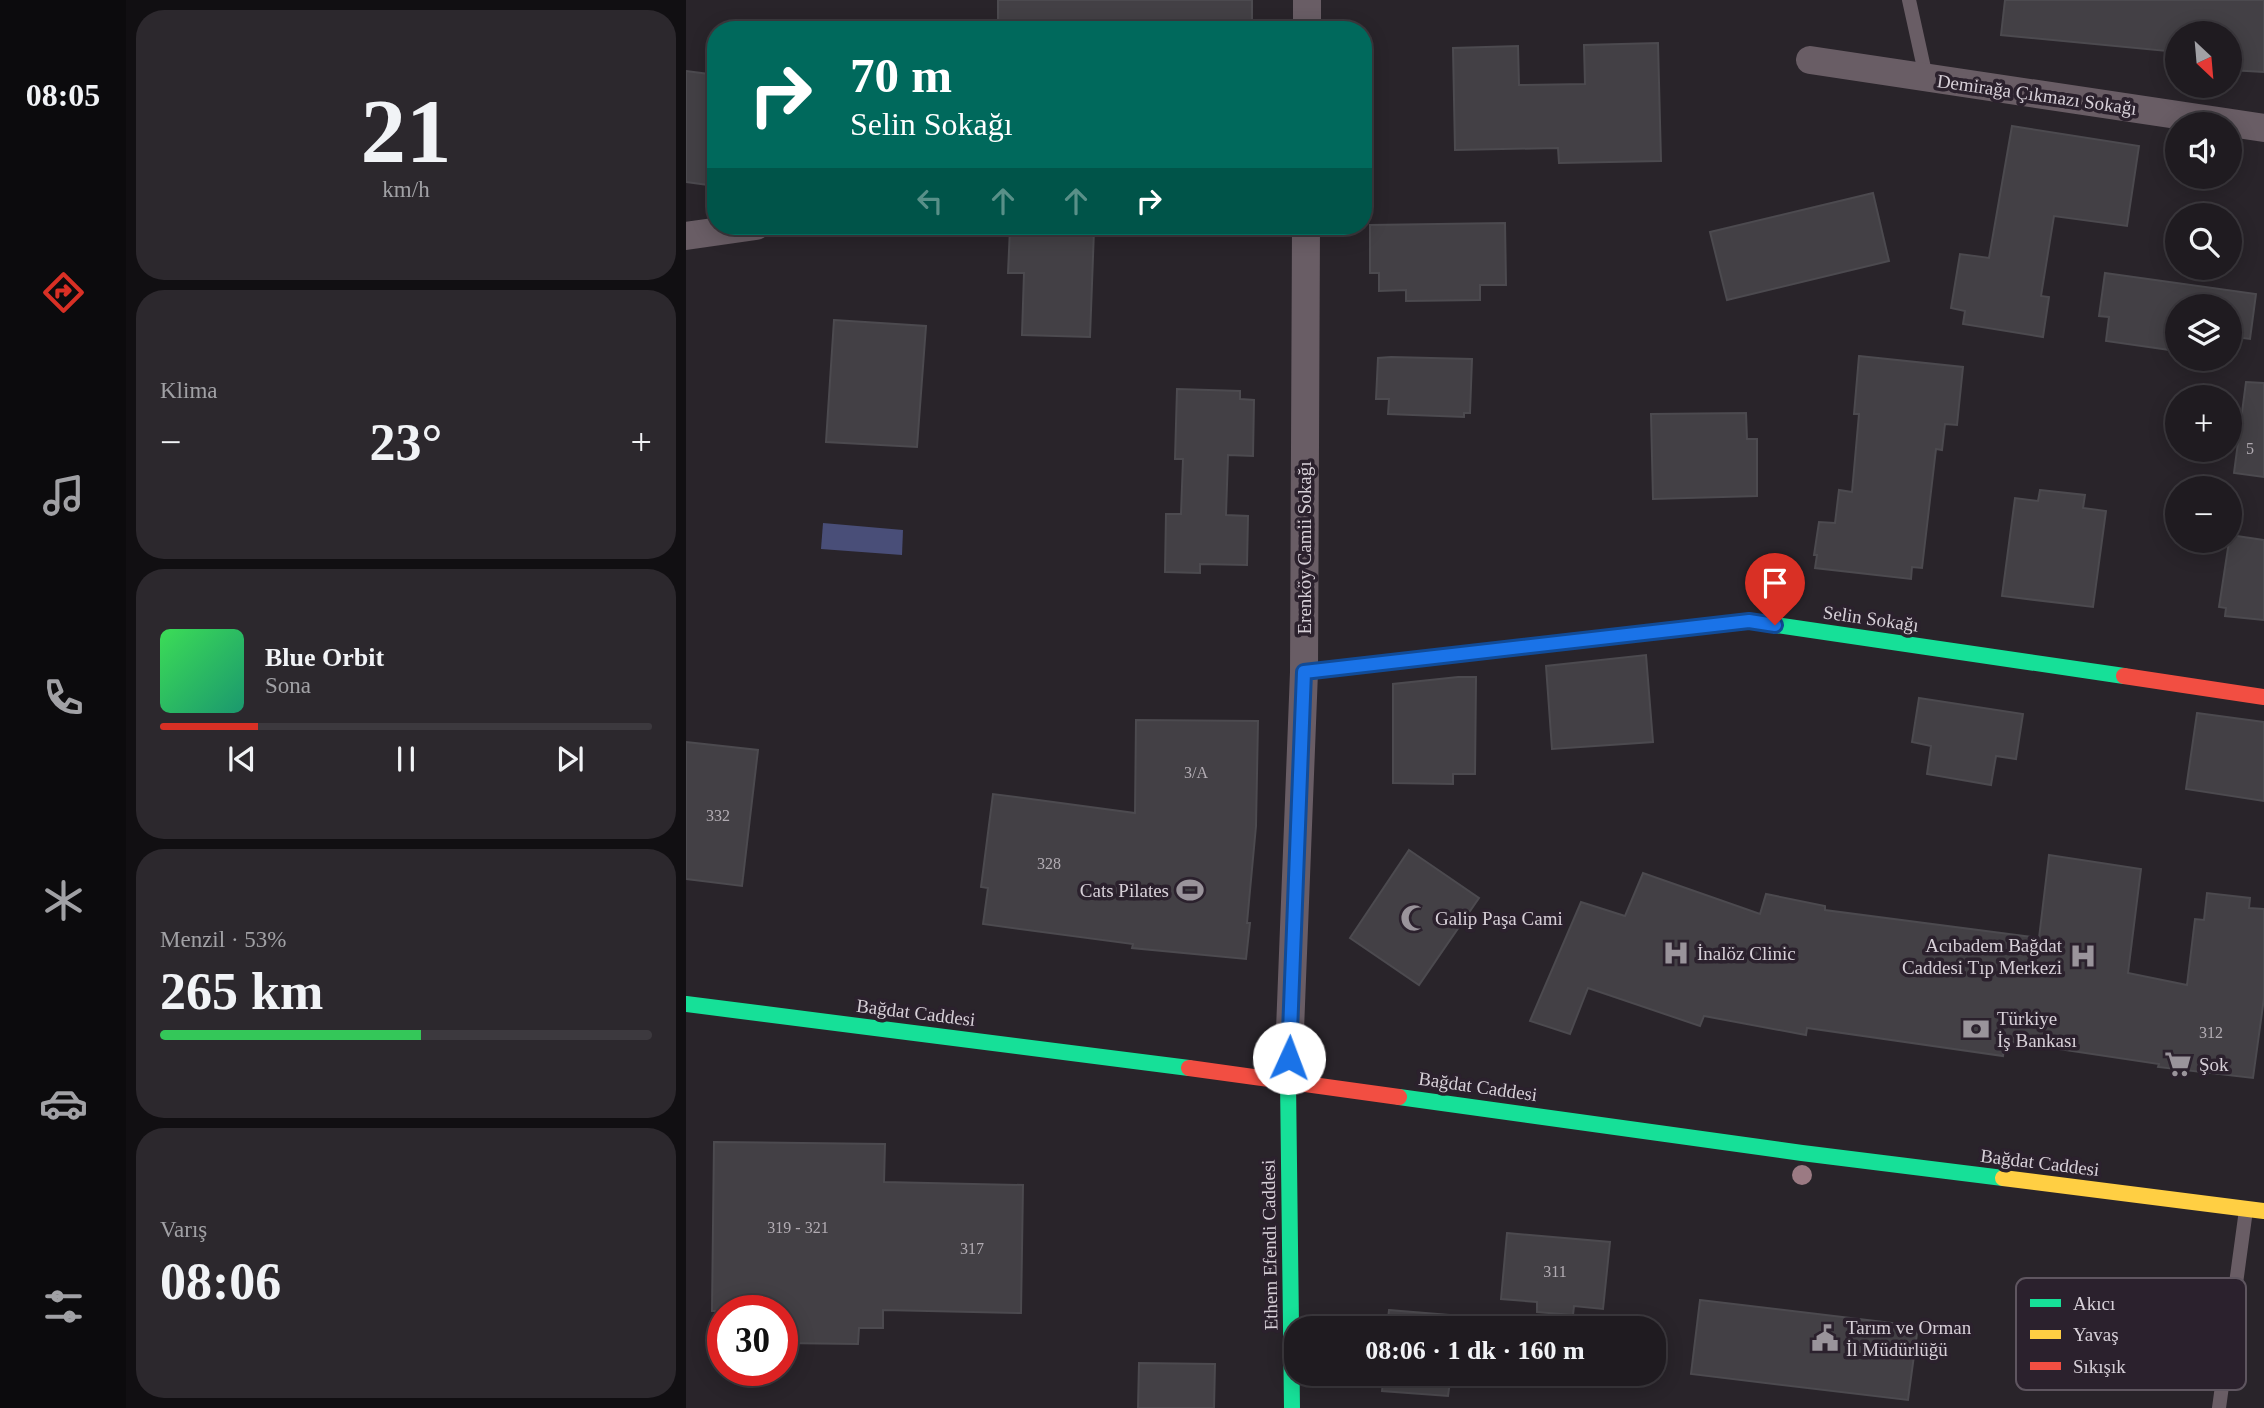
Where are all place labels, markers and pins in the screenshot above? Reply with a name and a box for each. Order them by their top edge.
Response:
pin [1745,553,1805,625]
sports icon: Cats Pilates [1175,875,1205,905]
place label: Cats Pilates [1080,880,1169,901]
mosque icon: Galip Paşa Cami [1399,903,1429,933]
place label: Galip Paşa Cami [1435,908,1563,929]
place label: Acıbadem Bağdat Caddesi Tıp Merkezi [1902,935,2063,978]
hospital icon: İnalöz Clinic [1661,938,1691,968]
hospital icon: Acıbadem Bağdat Caddesi Tıp Merkezi [2068,941,2098,971]
place label: İnalöz Clinic [1697,943,1796,964]
place label: Türkiye İş Bankası [1997,1008,2077,1051]
bank icon: Türkiye İş Bankası [1961,1014,1991,1044]
supermarket icon: Şok [2163,1049,2193,1079]
place label: Şok [2199,1054,2229,1075]
place label: Tarım ve Orman İl Müdürlüğü [1846,1317,1972,1360]
public building icon: Tarım ve Orman İl Müdürlüğü [1810,1323,1840,1353]

